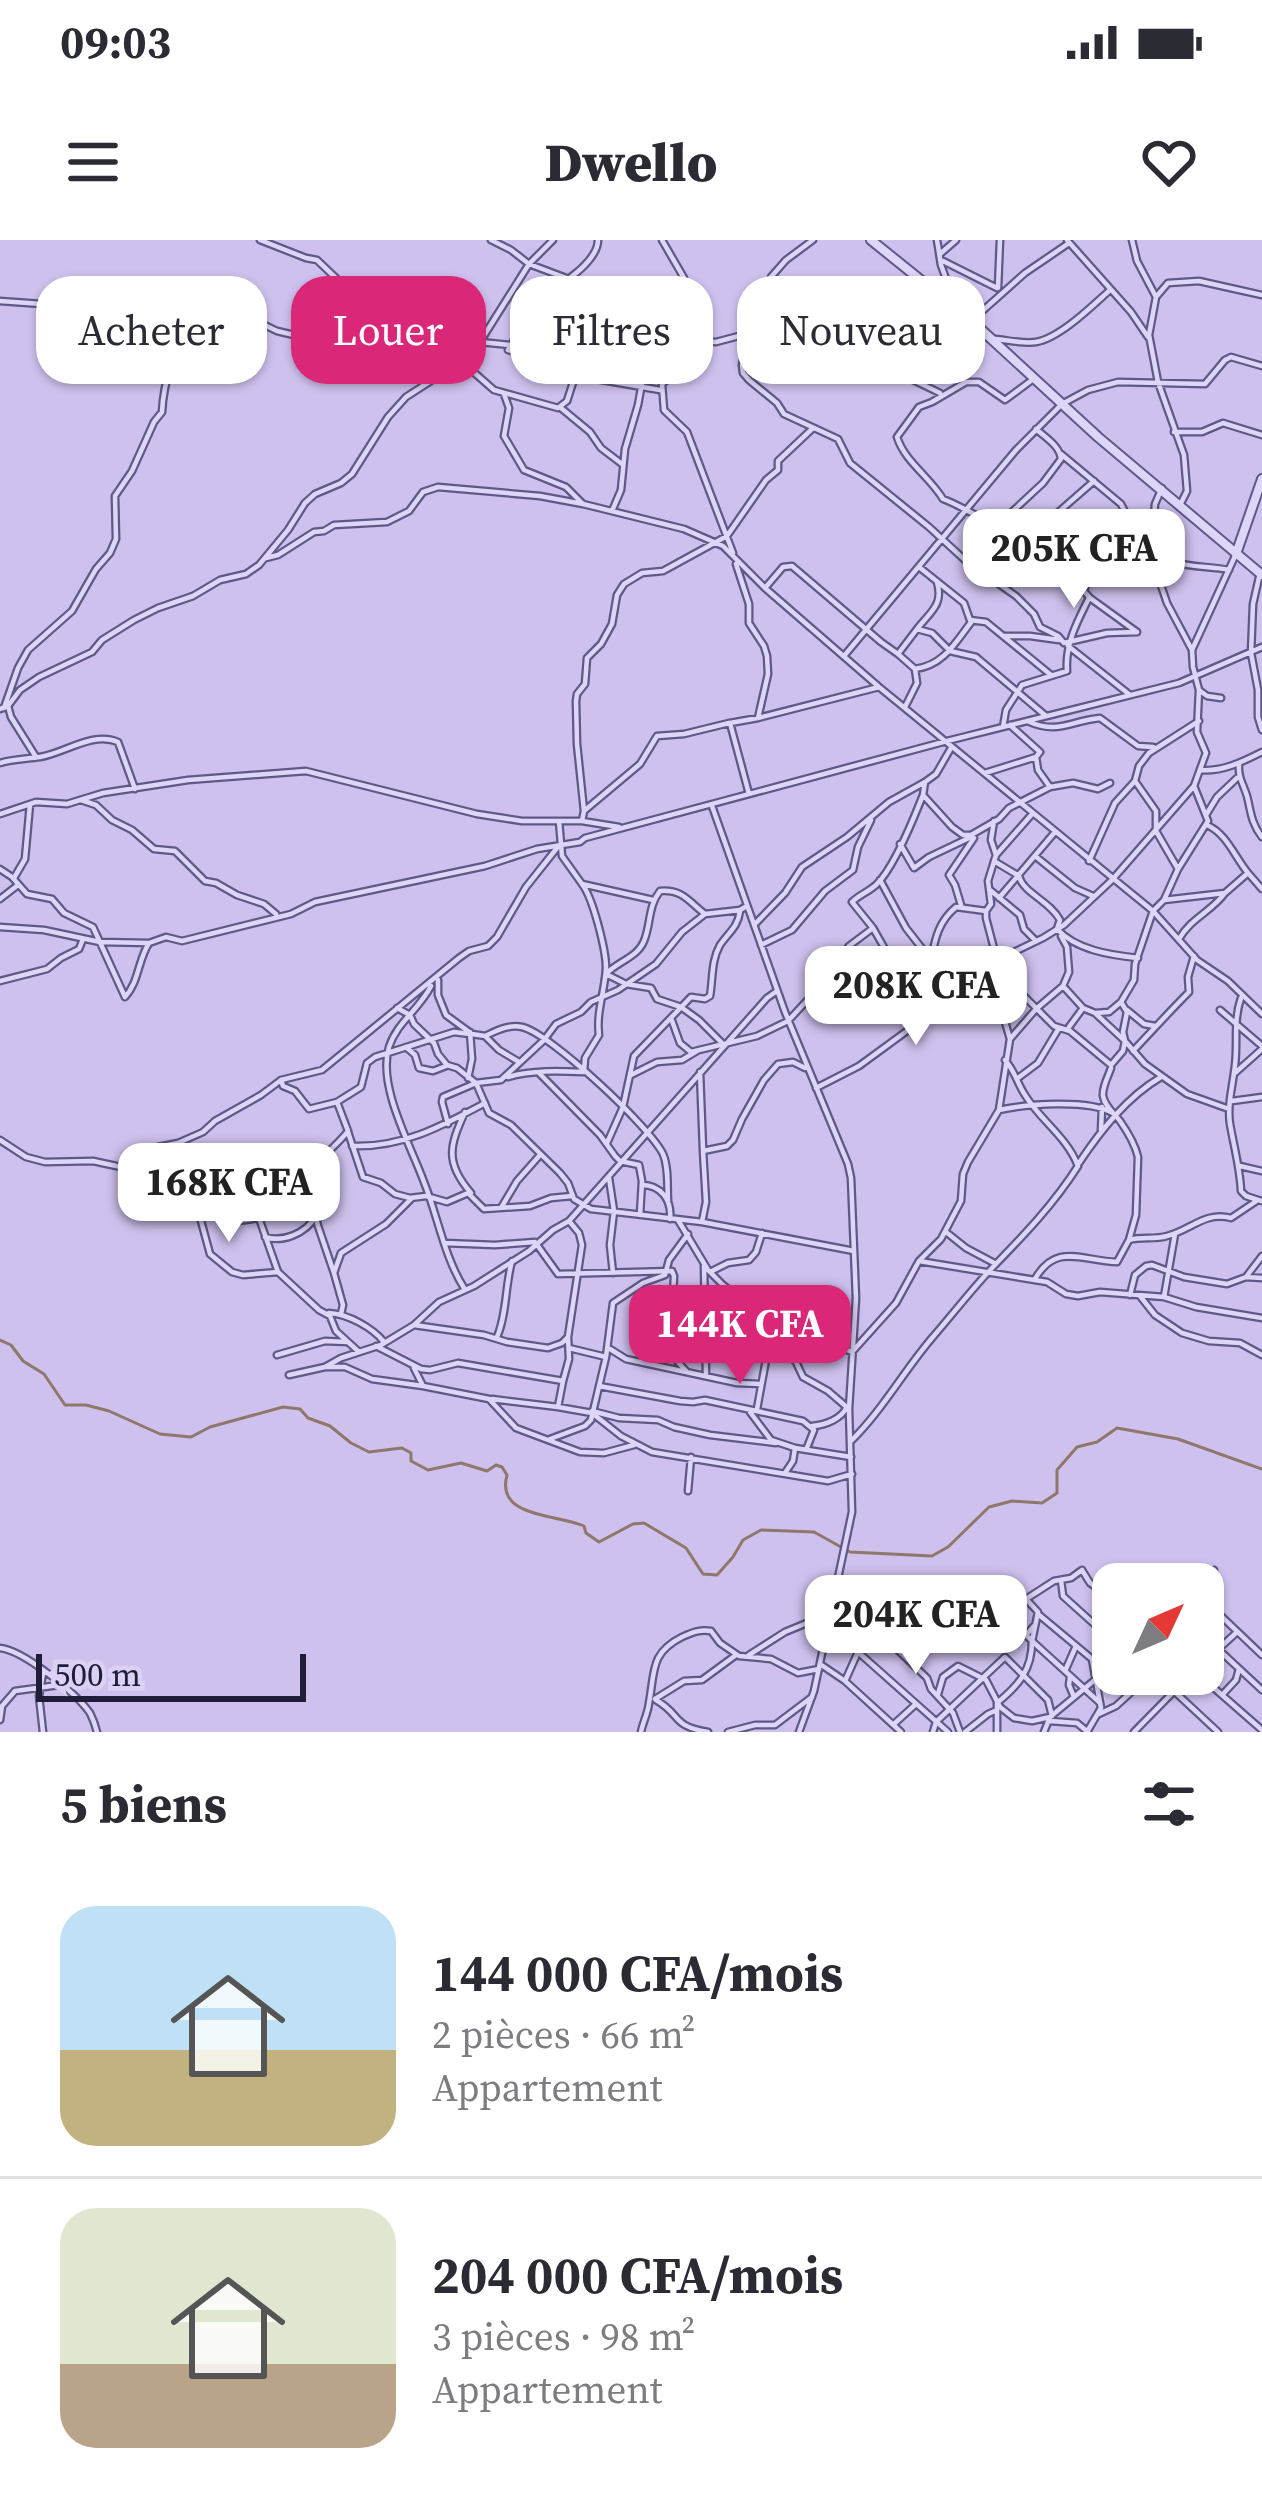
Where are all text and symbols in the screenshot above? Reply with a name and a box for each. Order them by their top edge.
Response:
text: 09:03 [60,11,171,73]
text: Dwello [545,125,717,199]
icon: menu [60,129,126,195]
icon: heart [1136,129,1202,195]
chip: Acheter [36,276,267,384]
chip: Louer [291,276,486,384]
chip: Filtres [510,276,713,384]
chip: Nouveau [737,276,985,384]
pin: 205K CFA [950,509,1198,611]
text: 205K CFA [990,521,1158,574]
pin: 208K CFA [792,946,1040,1048]
text: 208K CFA [832,958,1000,1011]
pin: 168K CFA [105,1143,353,1245]
text: 168K CFA [145,1155,313,1208]
pin: 144K CFA [616,1285,864,1387]
text: 144K CFA [656,1297,824,1350]
north arrow [1092,1563,1224,1695]
map controls [1092,1563,1224,1695]
pin: 204K CFA [792,1575,1040,1677]
text: 204K CFA [832,1587,1000,1640]
scale bar [36,1648,306,1701]
text: 500 m [54,1652,141,1697]
text: 5 biens [60,1769,227,1839]
icon: filters [1136,1771,1202,1837]
text: 144 000 CFA/mois [432,1938,843,2008]
icon: home [156,1954,300,2098]
text: 2 pièces · 66 m² [432,2008,695,2061]
text: Appartement [432,2061,662,2114]
text: 204 000 CFA/mois [432,2240,843,2310]
icon: home [156,2256,300,2400]
text: 3 pièces · 98 m² [432,2310,695,2363]
text: Appartement [432,2363,662,2416]

